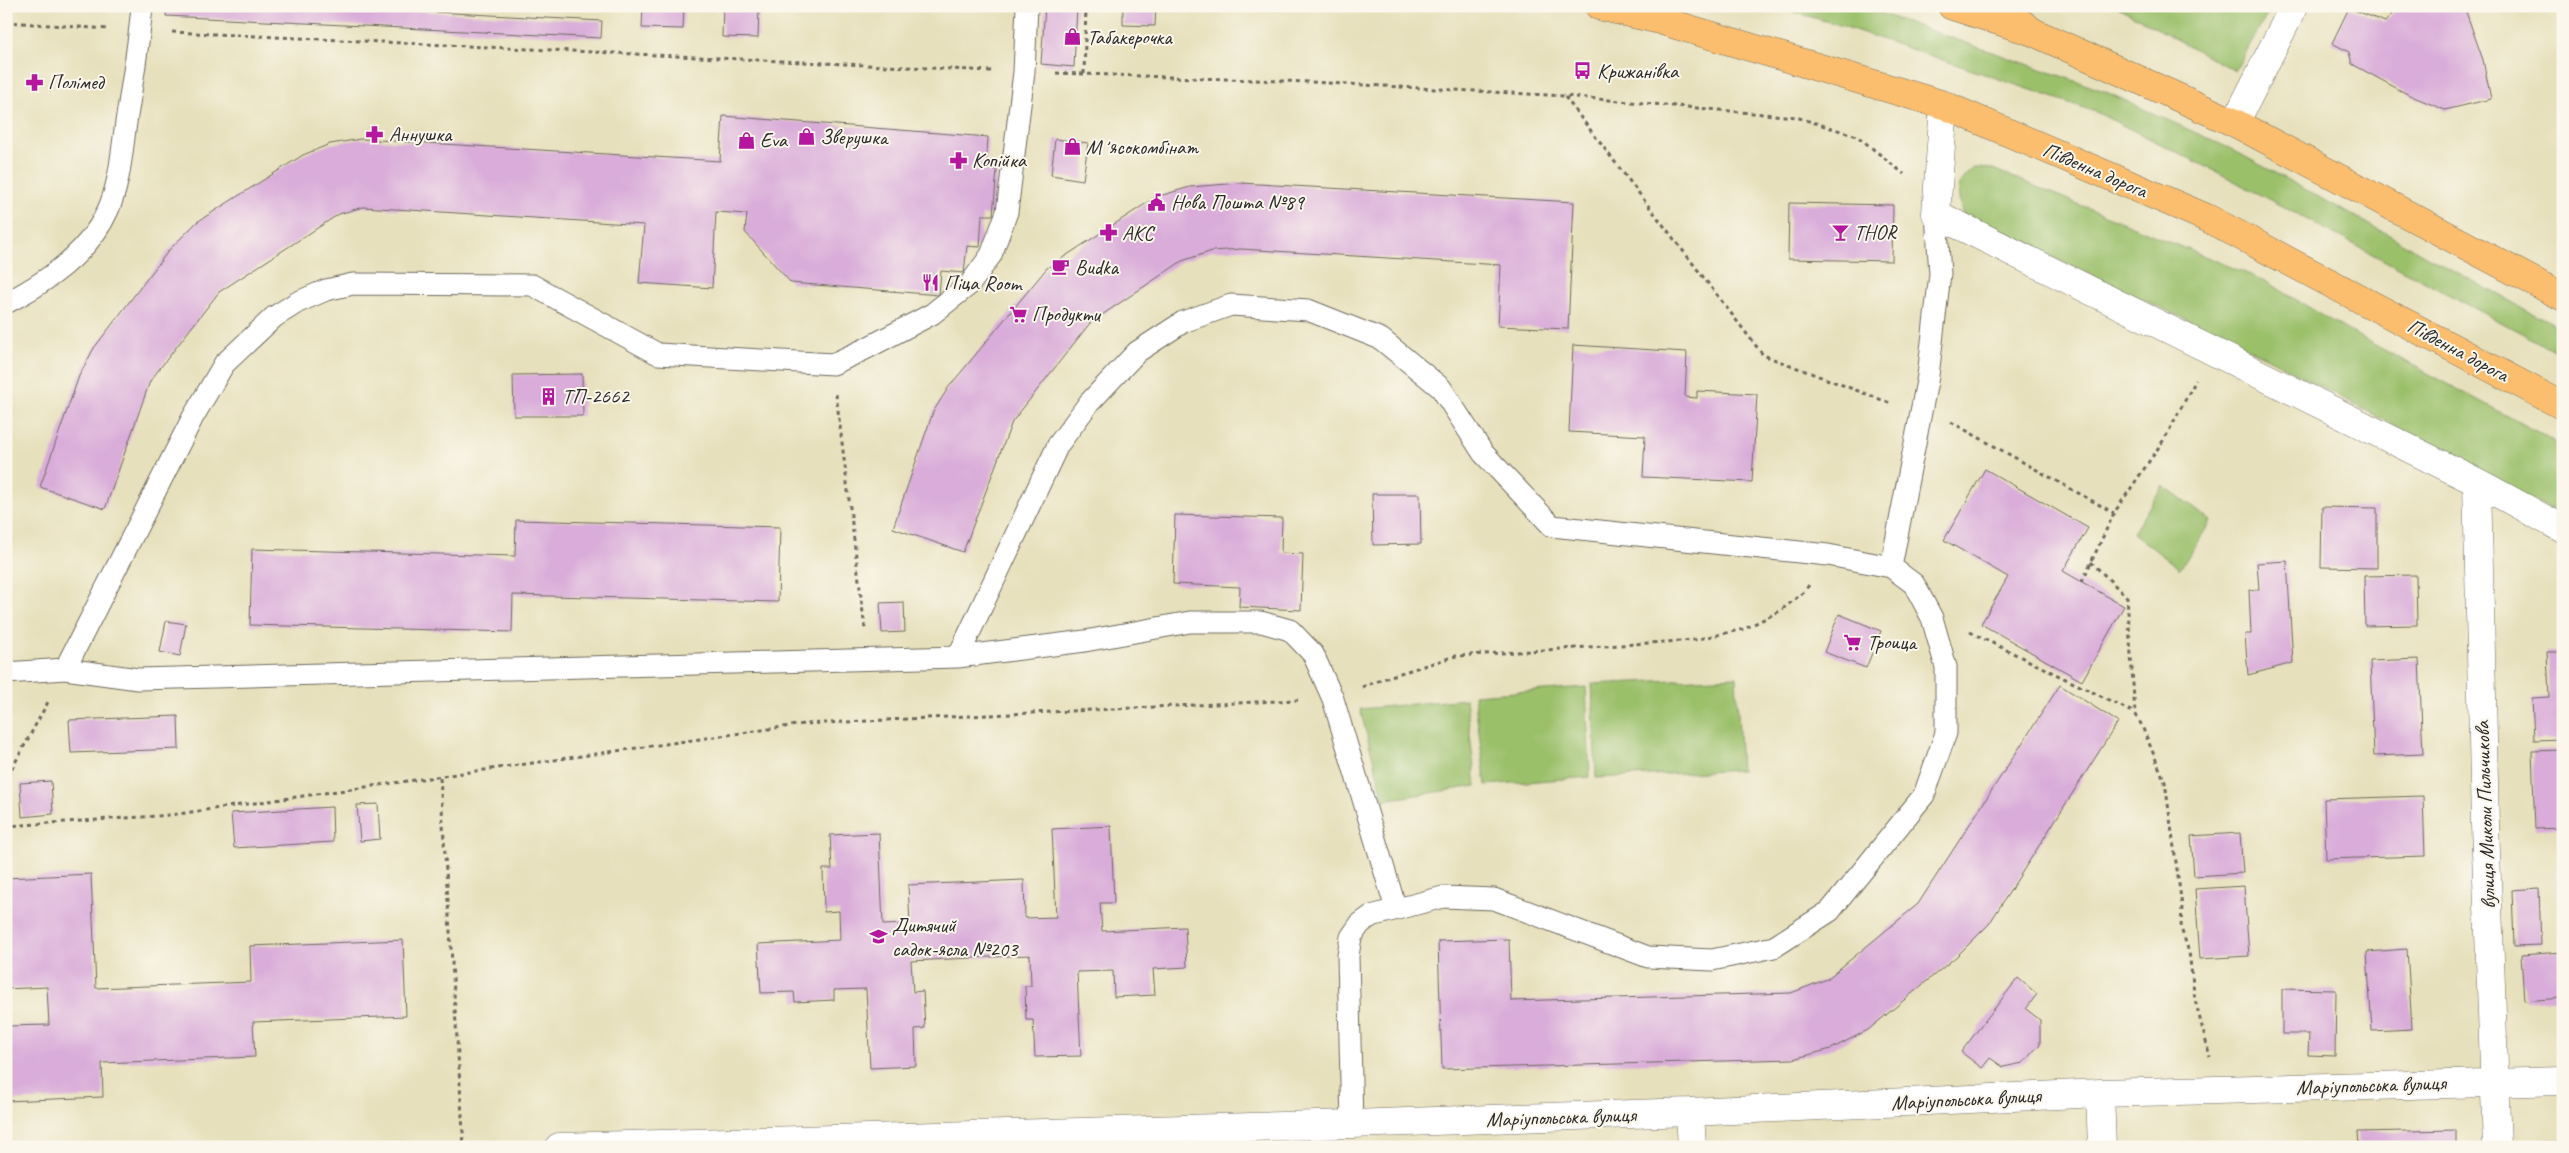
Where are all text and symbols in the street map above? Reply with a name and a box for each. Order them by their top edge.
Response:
place label: Табакерочка [1087,24,1173,50]
shop icon: Табакерочка [1063,27,1083,47]
place label: Крижанівка [1597,58,1680,84]
bus stop icon: Крижанівка [1573,61,1593,81]
place label: Полімед [48,69,106,95]
pharmacy icon: Полімед [24,72,44,92]
place label: Аннушка [389,121,453,147]
pharmacy icon: Аннушка [365,124,385,144]
place label: Зверушка [820,124,890,150]
place label: Eva [760,127,789,153]
shop icon: Зверушка [796,127,816,147]
shop icon: Eva [736,130,756,150]
place label: Мʼясокомбінат [1086,134,1199,160]
street label: Південна дорога [2039,136,2153,204]
shop icon: Мʼясокомбінат [1062,137,1082,157]
place label: Копійка [972,147,1028,173]
pharmacy icon: Копійка [948,150,968,170]
place label: Нова Пошта №89 [1171,189,1305,215]
public building icon: Нова Пошта №89 [1147,192,1167,212]
place label: THOR [1854,219,1898,245]
place label: АКС [1122,220,1156,246]
bar icon: THOR [1830,222,1850,242]
pharmacy icon: АКС [1098,223,1118,243]
place label: Budka [1075,254,1120,280]
cafe icon: Budka [1051,257,1071,277]
place label: Піца Room [944,270,1023,296]
restaurant icon: Піца Room [920,273,940,293]
place label: Продукти [1032,301,1102,327]
supermarket icon: Продукти [1008,304,1028,324]
street label: Південна дорога [2403,312,2515,388]
place label: ТП-2662 [562,383,630,409]
building icon: ТП-2662 [538,386,558,406]
place label: Троица [1867,629,1918,655]
supermarket icon: Троица [1843,632,1863,652]
street label: вулиця Миколи Пильчикова [2469,719,2501,909]
place label: Дитячий садок-ясла №203 [892,912,1019,962]
school or university icon: Дитячий садок-ясла №203 [868,927,888,947]
street label: Маріупольська вулиця [2296,1069,2448,1101]
street label: Маріупольська вулиця [1890,1082,2043,1116]
street label: Маріупольська вулиця [1486,1101,1638,1133]

